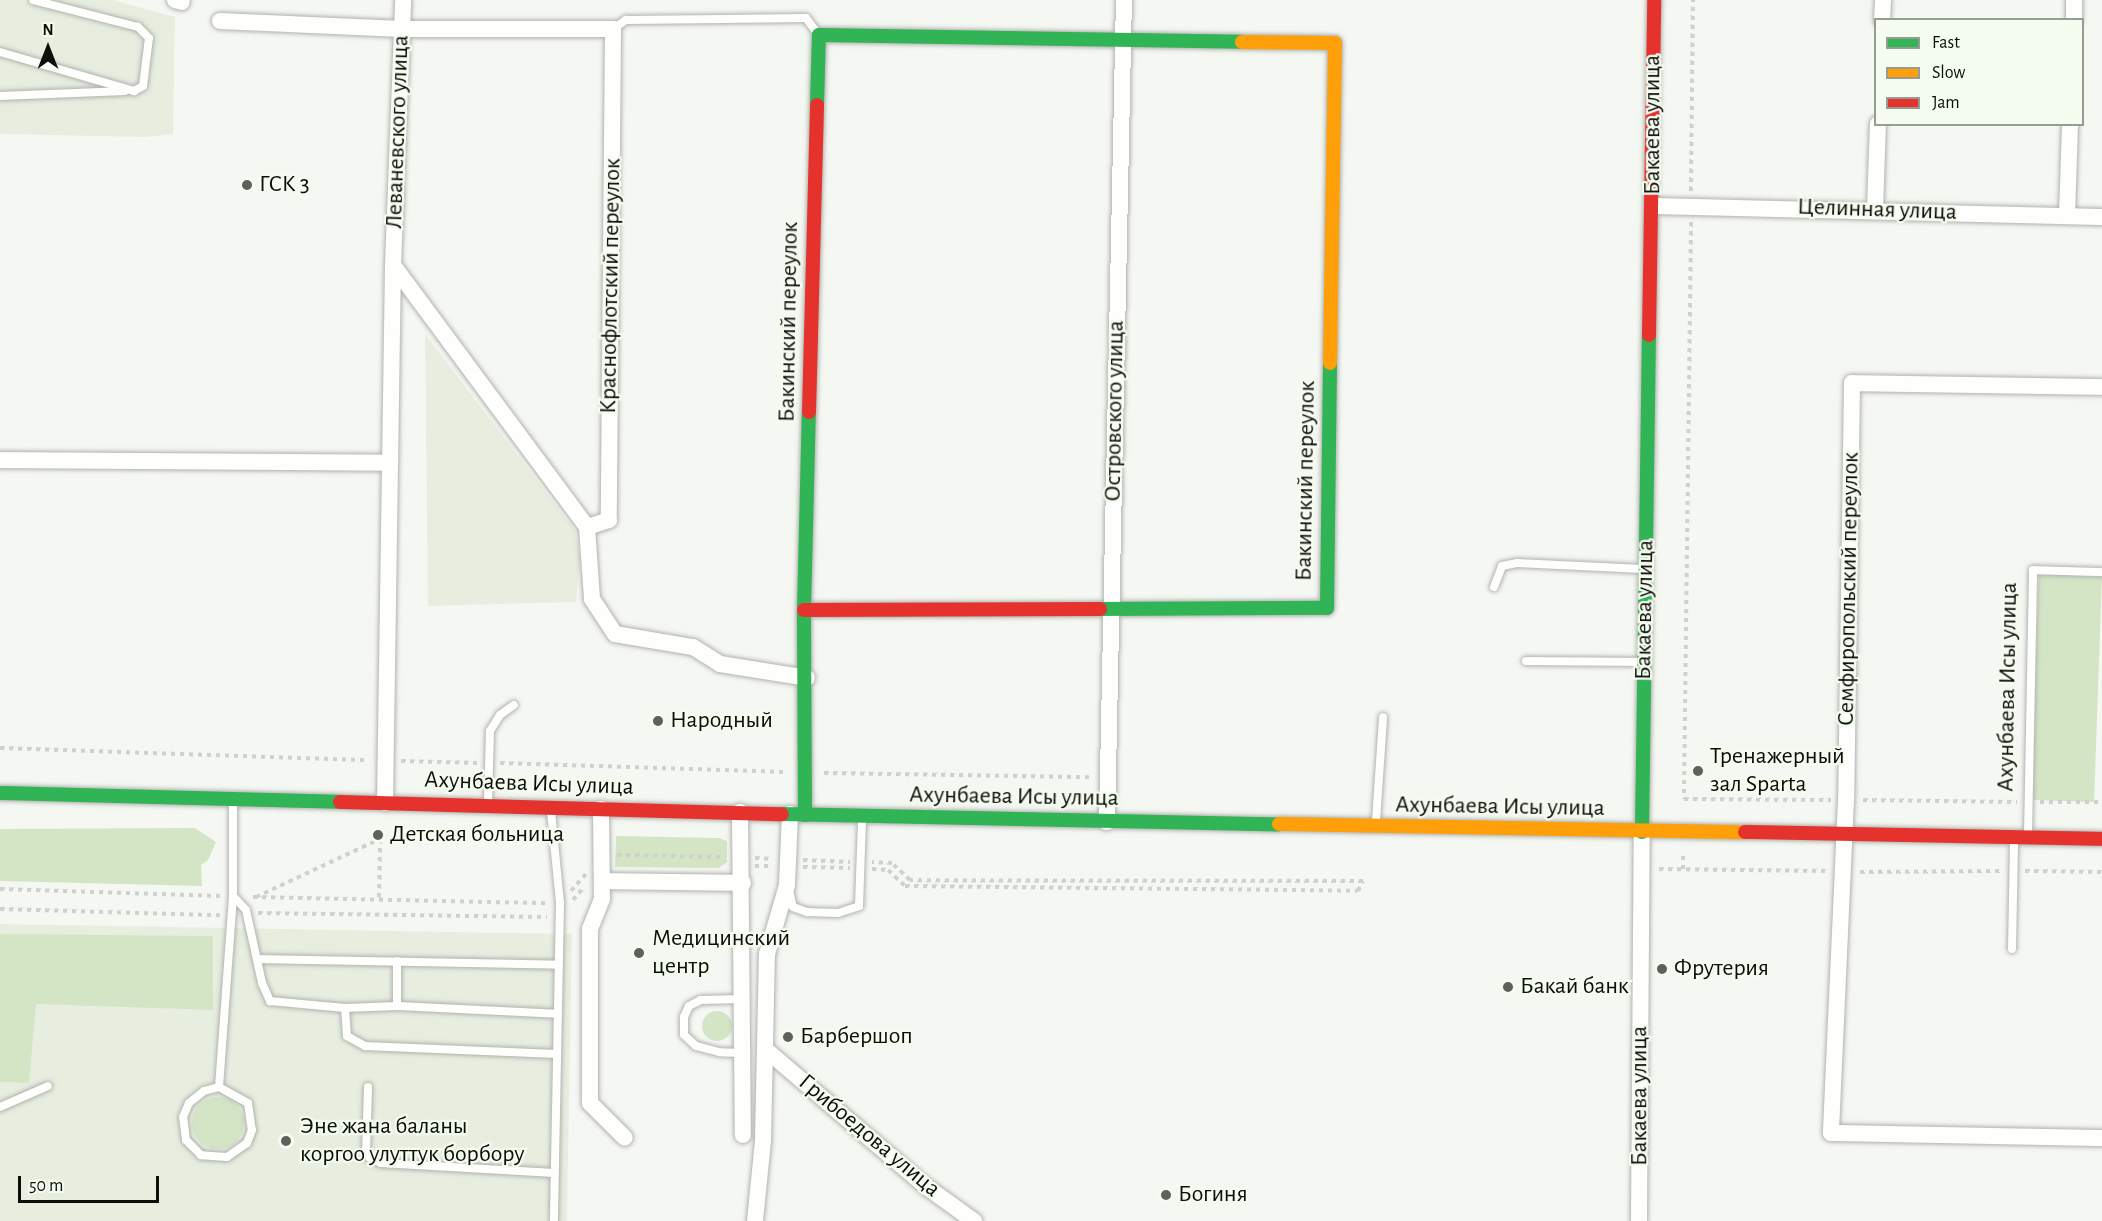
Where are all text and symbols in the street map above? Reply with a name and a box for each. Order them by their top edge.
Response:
north arrow [18,18,78,78]
legend [1874,18,2084,126]
text: N [42,22,54,38]
text: Fast [1932,34,1960,52]
street label: Леваневского улица [380,35,416,229]
street label: Бакаева улица [1639,55,1667,195]
text: Slow [1932,64,1965,82]
text: Jam [1932,94,1960,112]
street label: Краснофлотский переулок [594,158,628,414]
place label: ГСК 3 [259,171,310,199]
marker: ГСК 3 [240,178,254,192]
street label: Целинная улица [1797,193,1957,227]
street label: Бакинский переулок [773,222,805,422]
street label: Островского улица [1099,320,1131,502]
street label: Бакинский переулок [1290,381,1322,581]
street label: Семфиропольский переулок [1832,452,1866,726]
street label: Бакаева улица [1629,540,1661,680]
street label: Ахунбаева Исы улица [1992,582,2024,792]
place label: Народный [670,707,773,735]
marker: Народный [651,714,665,728]
place label: Тренажерный зал Sparta [1710,743,1845,799]
marker: Тренажерный зал Sparta [1691,764,1705,778]
street label: Ахунбаева Исы улица [424,766,634,802]
street label: Ахунбаева Исы улица [909,781,1119,813]
street label: Ахунбаева Исы улица [1395,791,1605,823]
place label: Детская больница [390,821,564,849]
marker: Детская больница [371,828,385,842]
place label: Медицинский центр [652,925,790,981]
marker: Медицинский центр [630,944,648,962]
place label: Фрутерия [1674,955,1769,983]
marker: Фрутерия [1655,962,1669,976]
place label: Бакай банк [1520,973,1629,1001]
marker: Бакай банк [1501,980,1515,994]
place label: Барбершоп [800,1023,913,1051]
street label: Бакаева улица [1626,1026,1654,1166]
marker: Барбершоп [781,1030,795,1044]
street label: Грибоедова улица [792,1068,946,1204]
place label: Эне жана баланы коргоо улуттук борбору [300,1113,524,1169]
marker: Эне жана баланы коргоо улуттук борбору [277,1132,295,1150]
scale bar [21,1164,162,1202]
text: 50 m [29,1177,63,1195]
place label: Богиня [1178,1181,1248,1209]
marker: Богиня [1159,1188,1173,1202]

